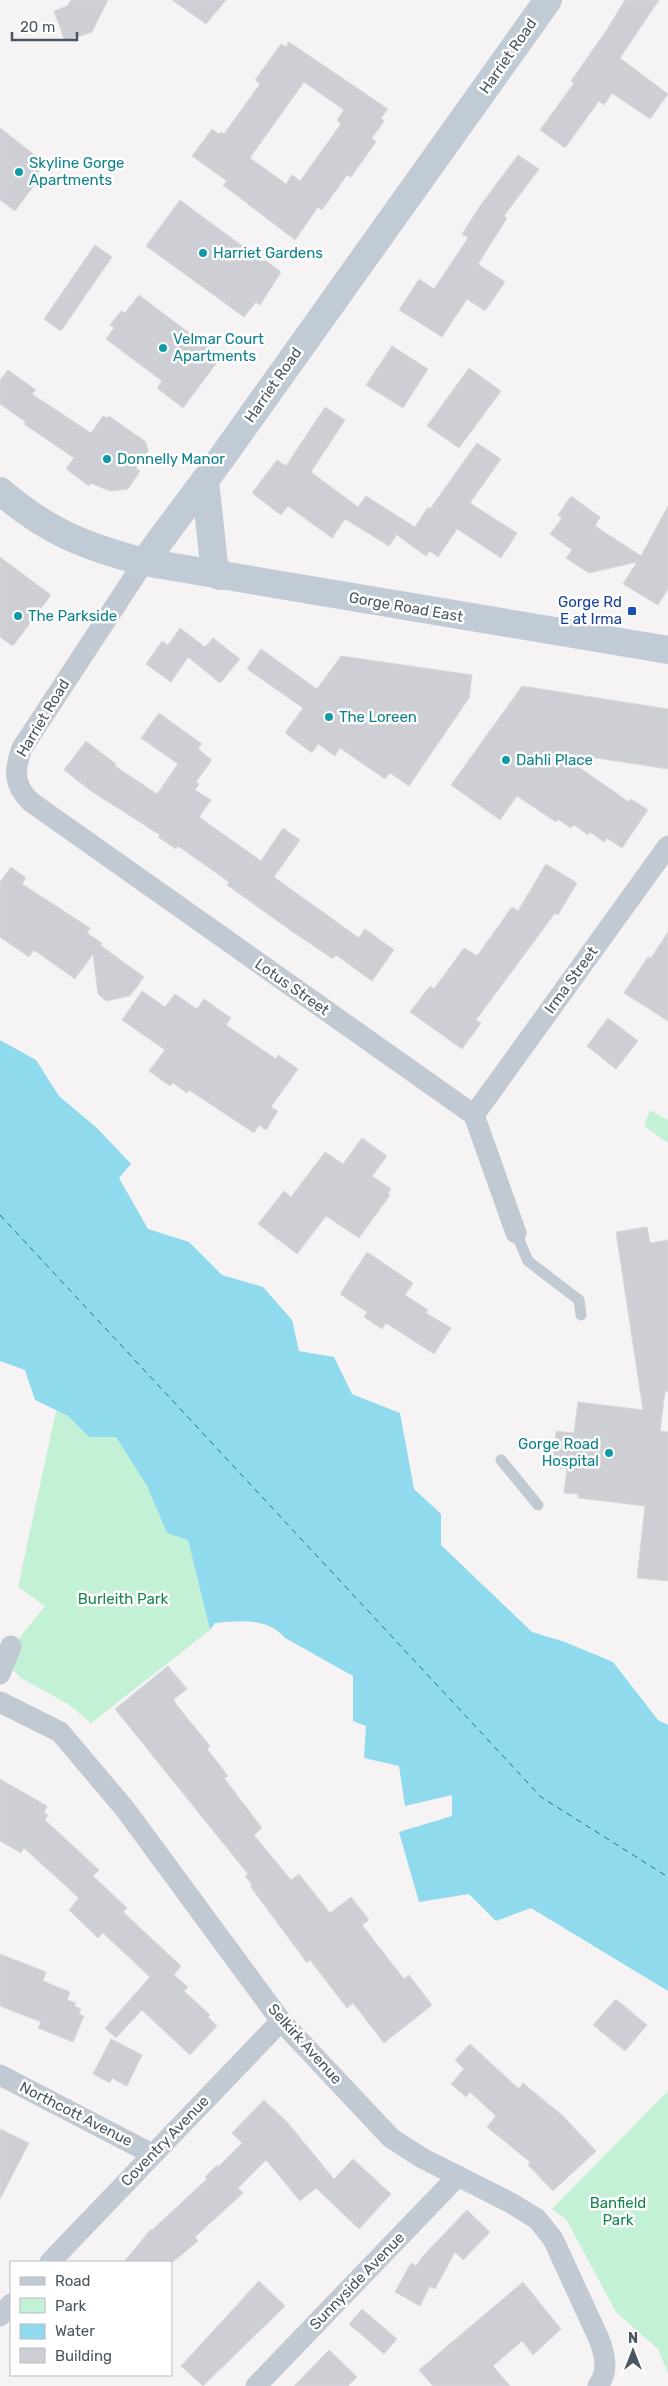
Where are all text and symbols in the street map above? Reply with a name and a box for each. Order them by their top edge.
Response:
scale bar [12,10,78,42]
street label: Harriet Road [476,15,540,97]
text: 20 m [20,18,55,36]
place label: Skyline Gorge Apartments [29,154,125,189]
marker: Skyline Gorge Apartments [13,166,25,178]
place label: Harriet Gardens [213,244,323,262]
marker: Harriet Gardens [197,247,209,259]
place label: Velmar Court Apartments [173,330,264,365]
marker: Velmar Court Apartments [157,342,169,354]
street label: Harriet Road [241,344,305,426]
place label: Donnelly Manor [117,450,225,468]
marker: Donnelly Manor [101,453,113,465]
street label: Gorge Road East [348,588,465,626]
place label: Gorge Rd E at Irma [558,593,622,628]
marker: Gorge Rd E at Irma [626,605,638,617]
place label: The Parkside [28,607,117,625]
marker: The Parkside [12,610,24,622]
street label: Harriet Road [13,676,73,760]
place label: The Loreen [339,708,417,726]
marker: The Loreen [323,711,335,723]
place label: Dahli Place [516,751,593,769]
marker: Dahli Place [500,754,512,766]
street label: Irma Street [541,943,601,1017]
street label: Lotus Street [251,955,333,1019]
place label: Gorge Road Hospital [518,1435,599,1470]
marker: Gorge Road Hospital [603,1447,615,1459]
park label: Burleith Park [78,1590,168,1608]
street label: Selkirk Avenue [264,2000,346,2088]
street label: Northcott Avenue [17,2078,135,2150]
street label: Coventry Avenue [117,2092,213,2190]
park label: Banfield Park [590,2194,646,2229]
street label: Sunnyside Avenue [306,2228,408,2334]
legend [10,2261,172,2376]
text: Road [55,2272,91,2290]
text: Park [55,2297,86,2315]
text: Water [55,2322,95,2340]
north arrow [608,2326,658,2376]
text: N [628,2330,638,2347]
text: Building [55,2347,112,2365]

